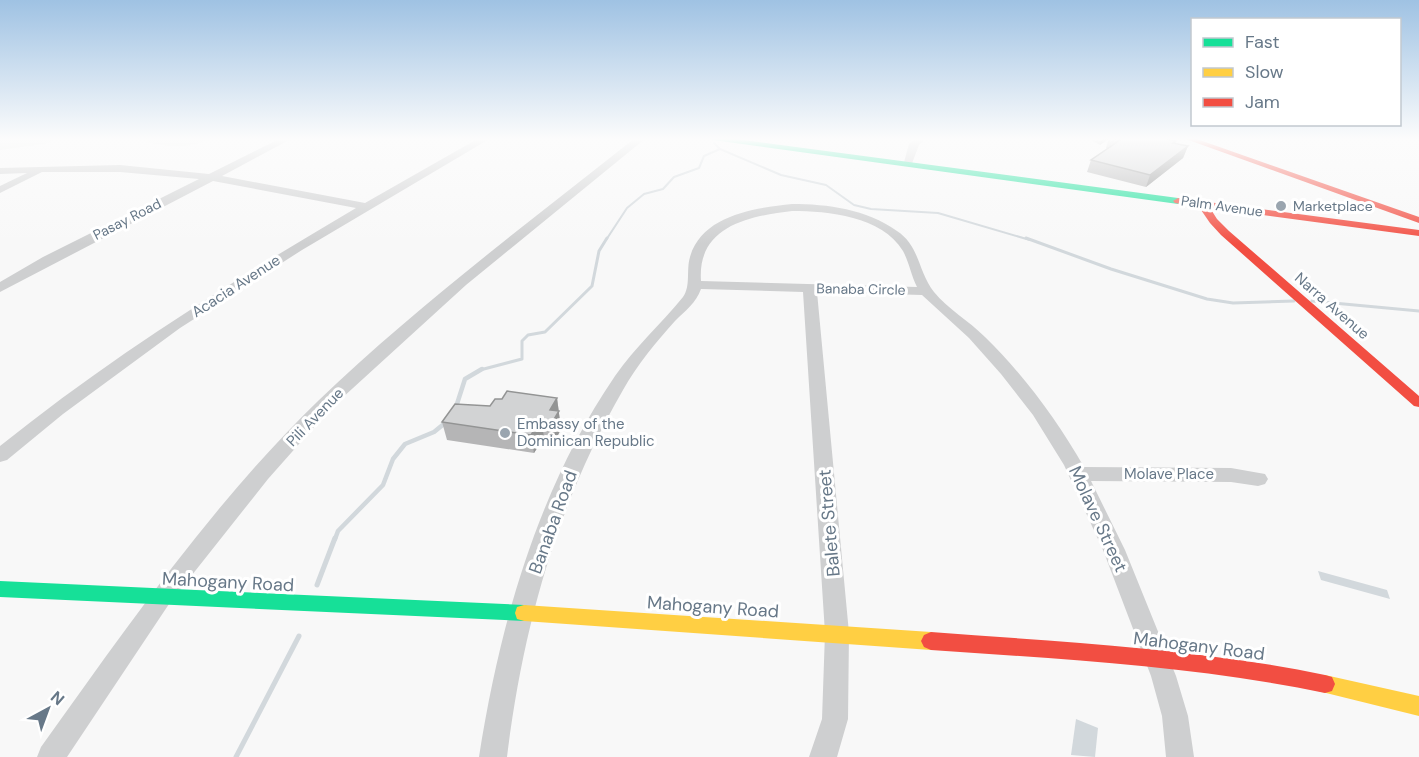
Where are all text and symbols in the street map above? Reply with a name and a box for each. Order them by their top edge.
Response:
legend [1191,18,1401,126]
text: Fast [1245,30,1280,54]
text: Slow [1245,60,1284,84]
text: Jam [1245,90,1280,114]
street label: Palm Avenue [1180,191,1264,221]
street label: Pasay Road [90,194,164,244]
place label: Marketplace [1293,197,1373,215]
marker: Marketplace [1274,199,1288,213]
street label: Acacia Avenue [188,250,284,322]
street label: Narra Avenue [1290,268,1374,344]
street label: Banaba Circle [816,279,906,299]
street label: Pili Avenue [282,383,348,451]
place label: Embassy of the Dominican Republic [517,414,655,451]
marker: Embassy of the Dominican Republic [498,426,512,440]
street label: Molave Street [1063,462,1133,576]
street label: Molave Place [1124,464,1214,484]
street label: Banaba Road [523,467,583,577]
street label: Balete Street [812,468,846,578]
street label: Mahogany Road [161,567,295,597]
street label: Mahogany Road [646,590,780,624]
street label: Mahogany Road [1132,626,1266,666]
north arrow [18,679,78,739]
text: N [46,686,69,710]

